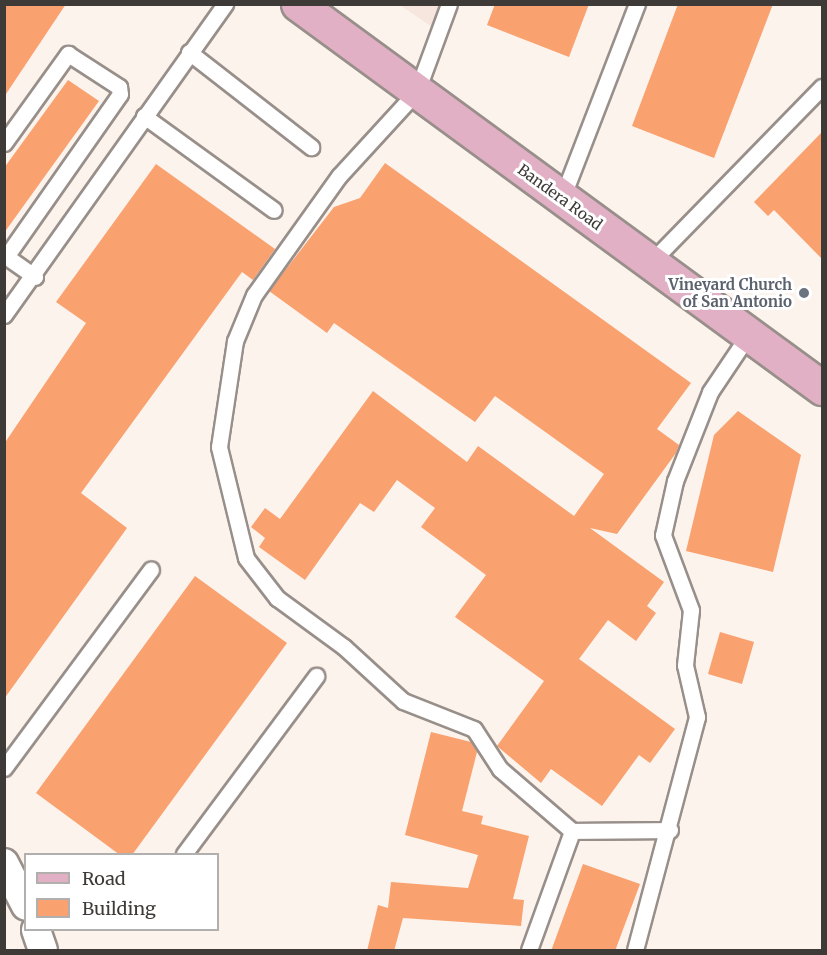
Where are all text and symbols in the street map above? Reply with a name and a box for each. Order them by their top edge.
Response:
street label: Bandera Road [514,160,606,234]
place label: Vineyard Church of San Antonio [668,275,792,310]
marker: Vineyard Church of San Antonio [797,286,811,300]
legend [24,853,219,931]
text: Road [82,867,126,890]
text: Building [82,897,156,920]

